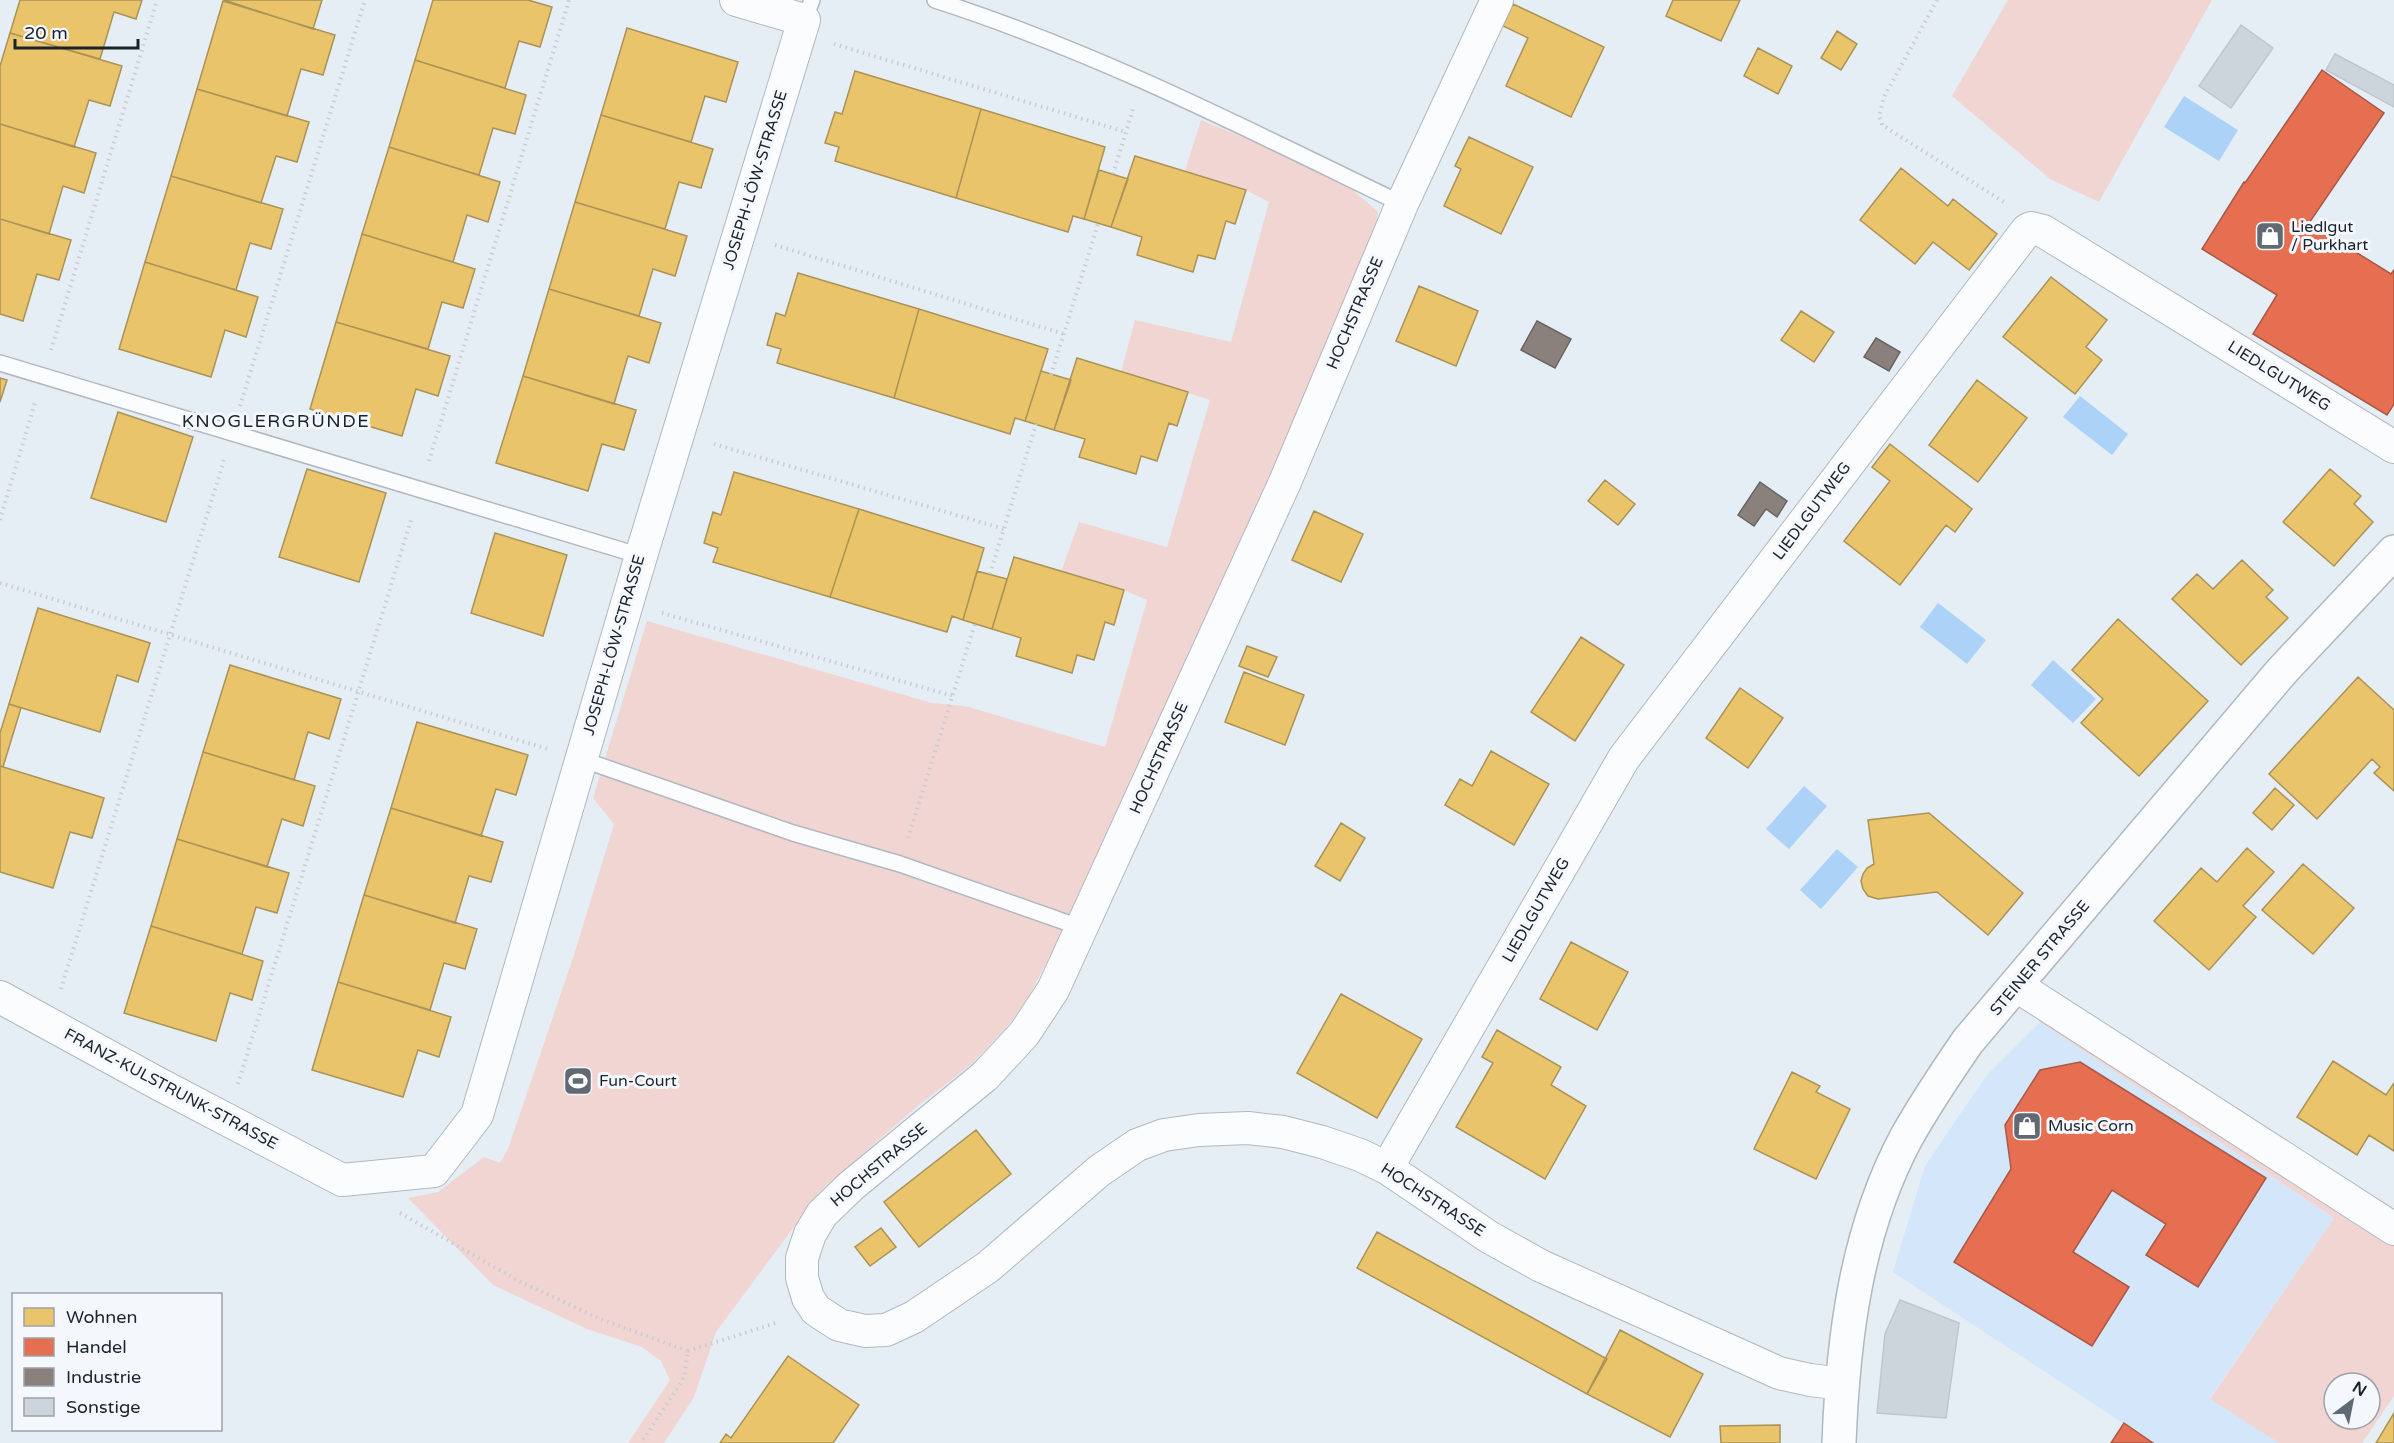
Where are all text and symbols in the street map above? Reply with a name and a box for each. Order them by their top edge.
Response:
scale bar [15,12,138,50]
text: 20 m [24,22,68,44]
street label: JOSEPH-LÖW-STRASSE [718,88,792,272]
place label: Liedlgut / Purkhart [2291,217,2368,255]
shop icon: Liedlgut / Purkhart [2254,220,2286,252]
street label: HOCHSTRASSE [1322,254,1388,372]
street label: LIEDLGUTWEG [2224,336,2334,416]
district label: KNOGLERGRÜNDE [182,410,370,432]
street label: LIEDLGUTWEG [1769,458,1855,564]
street label: JOSEPH-LÖW-STRASSE [579,552,649,738]
street label: HOCHSTRASSE [1125,699,1193,817]
street label: LIEDLGUTWEG [1498,854,1574,966]
street label: STEINER STRASSE [1986,896,2094,1020]
street label: FRANZ-KULSTRUNK-STRASSE [61,1024,281,1154]
sports icon: Fun-Court [562,1065,594,1097]
place label: Fun-Court [599,1071,677,1091]
shop icon: Music Corn [2011,1110,2043,1142]
place label: Music Corn [2048,1116,2134,1136]
street label: HOCHSTRASSE [826,1119,932,1211]
street label: HOCHSTRASSE [1377,1159,1489,1241]
legend [12,1293,222,1431]
text: Wohnen [66,1306,137,1328]
text: Handel [66,1336,127,1358]
text: Industrie [66,1366,141,1388]
north arrow [2322,1371,2382,1431]
text: N [2349,1377,2370,1401]
text: Sonstige [66,1396,140,1418]

